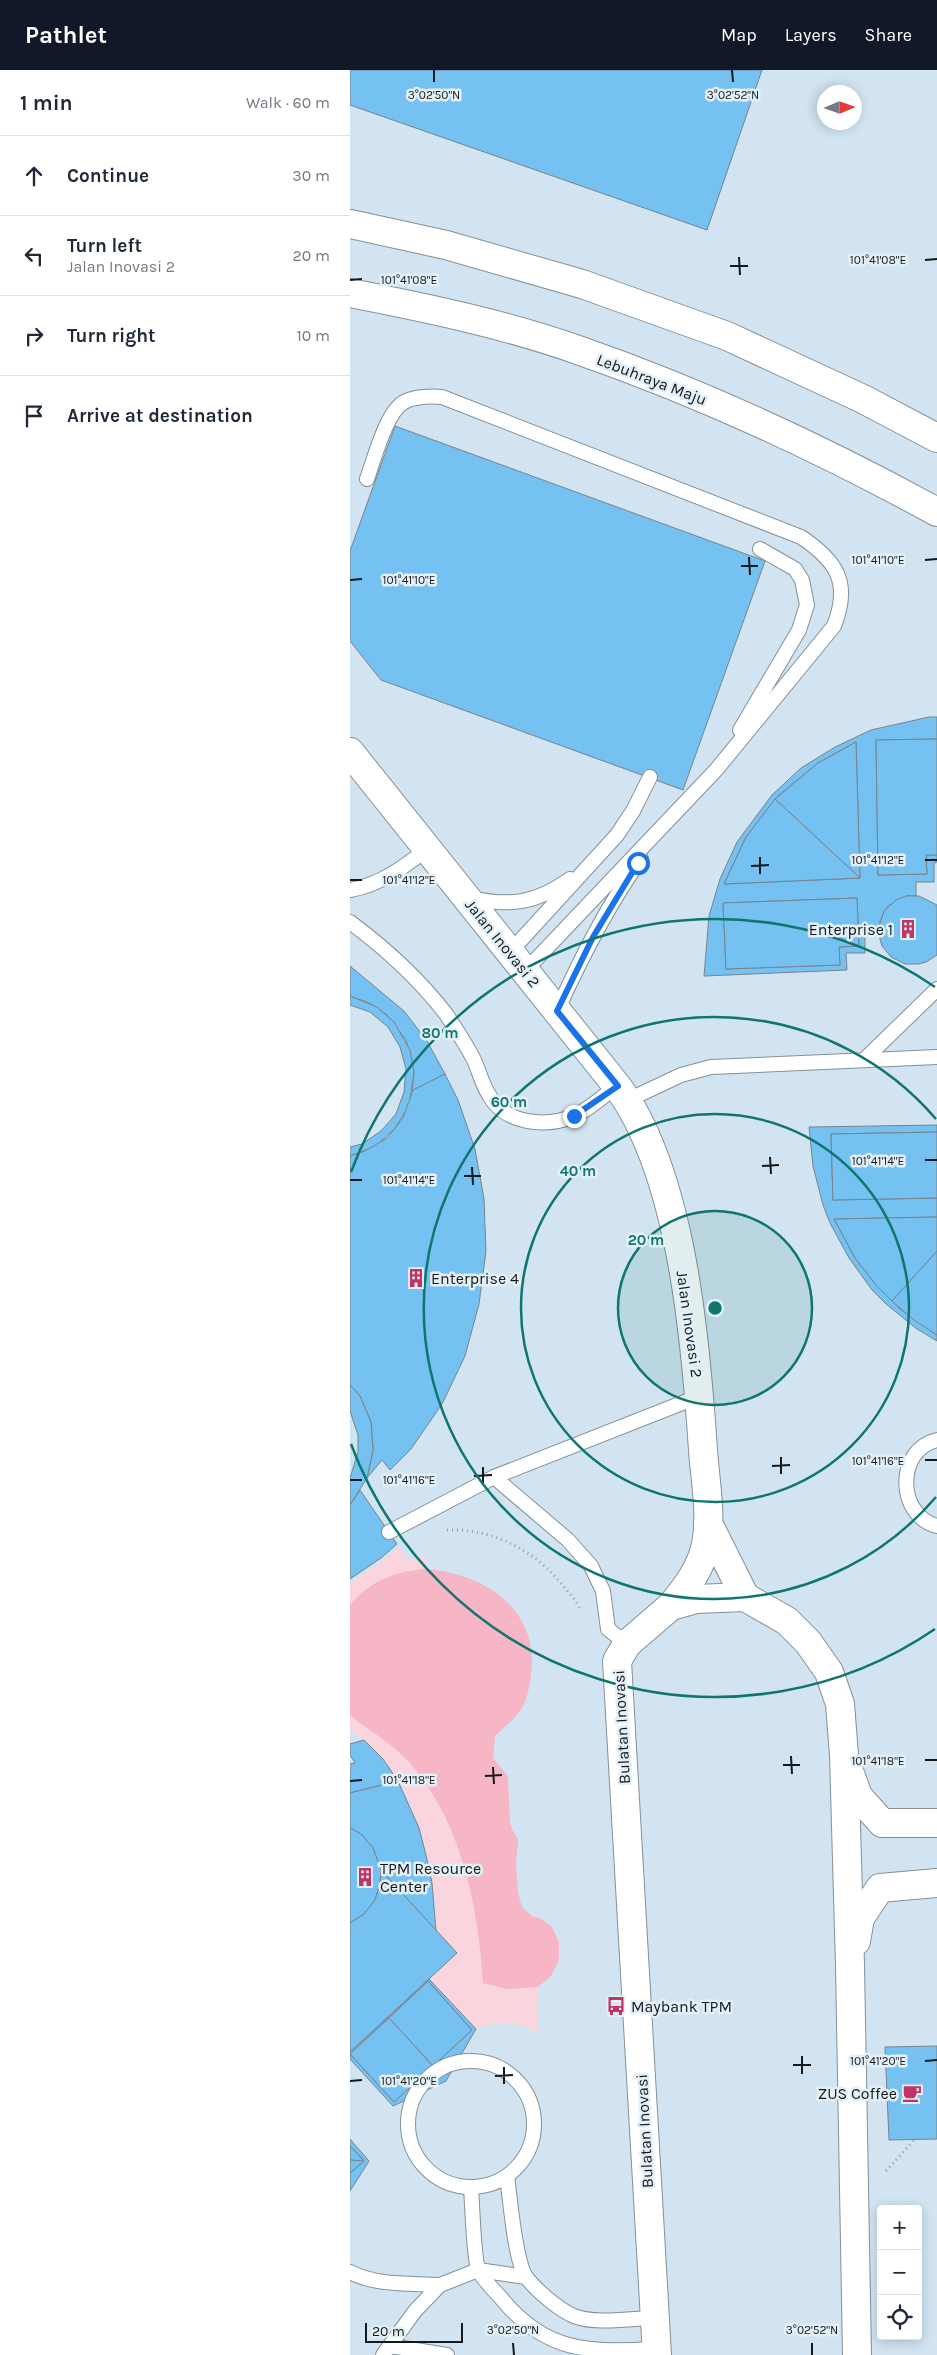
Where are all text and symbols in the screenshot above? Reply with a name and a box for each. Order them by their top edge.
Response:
text: Pathlet [25,21,107,49]
text: Map [721,24,757,46]
text: Layers [785,24,837,46]
text: Share [865,24,912,46]
north arrow [817,85,862,130]
text: 3°02'50"N [408,88,460,102]
text: 3°02'52"N [707,88,759,102]
text: 1 min [20,91,73,115]
text: Walk · 60 m [246,93,330,112]
icon: ahead [20,162,48,190]
text: Continue [67,165,149,187]
text: 30 m [292,166,330,185]
text: Turn left [67,235,142,257]
icon: left [20,242,48,270]
text: 20 m [292,246,330,265]
text: 101°41'08"E [850,253,906,267]
text: Jalan Inovasi 2 [67,257,175,276]
text: 101°41'08"E [381,273,437,287]
icon: right [20,322,48,350]
text: Turn right [67,325,156,347]
text: 10 m [296,326,330,345]
street label: Lebuhraya Maju [594,350,709,409]
icon: arrive [20,402,48,430]
text: Arrive at destination [67,405,253,427]
text: 101°41'10"E [852,553,904,567]
text: 101°41'10"E [383,573,435,587]
route start [627,852,650,875]
text: 101°41'12"E [852,853,904,867]
text: 101°41'12"E [383,873,435,887]
street label: Jalan Inovasi 2 [461,895,544,991]
building icon: Enterprise 1 [897,918,919,940]
place label: Enterprise 1 [809,920,893,939]
text: 80 m [421,1024,459,1042]
text: 60 m [491,1093,527,1111]
route end [563,1105,586,1128]
text: 101°41'14"E [852,1154,904,1168]
text: 40 m [560,1162,596,1180]
text: 101°41'14"E [383,1173,435,1187]
text: 20 m [628,1231,664,1249]
building icon: Enterprise 4 [405,1267,427,1289]
place label: Enterprise 4 [431,1269,519,1288]
street label: Jalan Inovasi 2 [673,1269,706,1379]
centre of rings [706,1299,724,1317]
text: 101°41'16"E [852,1454,904,1468]
text: 101°41'16"E [383,1473,435,1487]
street label: Bulatan Inovasi [609,1670,634,1784]
text: 101°41'18"E [851,1754,905,1768]
text: 101°41'18"E [382,1773,436,1787]
place label: TPM Resource Center [380,1859,481,1896]
building icon: TPM Resource Center [354,1866,376,1888]
bus stop icon: Maybank TPM [605,1995,627,2017]
place label: Maybank TPM [631,1997,732,2016]
text: 101°41'20"E [850,2054,906,2068]
text: 101°41'20"E [381,2074,437,2088]
street label: Bulatan Inovasi [632,2074,657,2188]
cafe icon: ZUS Coffee [901,2082,923,2104]
place label: ZUS Coffee [818,2084,897,2103]
map controls [877,2205,922,2340]
button: + [877,2205,922,2250]
button: − [877,2250,922,2295]
button: locate [877,2295,922,2340]
scale bar [365,2320,462,2343]
text: 20 m [372,2323,405,2340]
text: 3°02'50"N [487,2323,539,2337]
text: 3°02'52"N [786,2323,838,2337]

